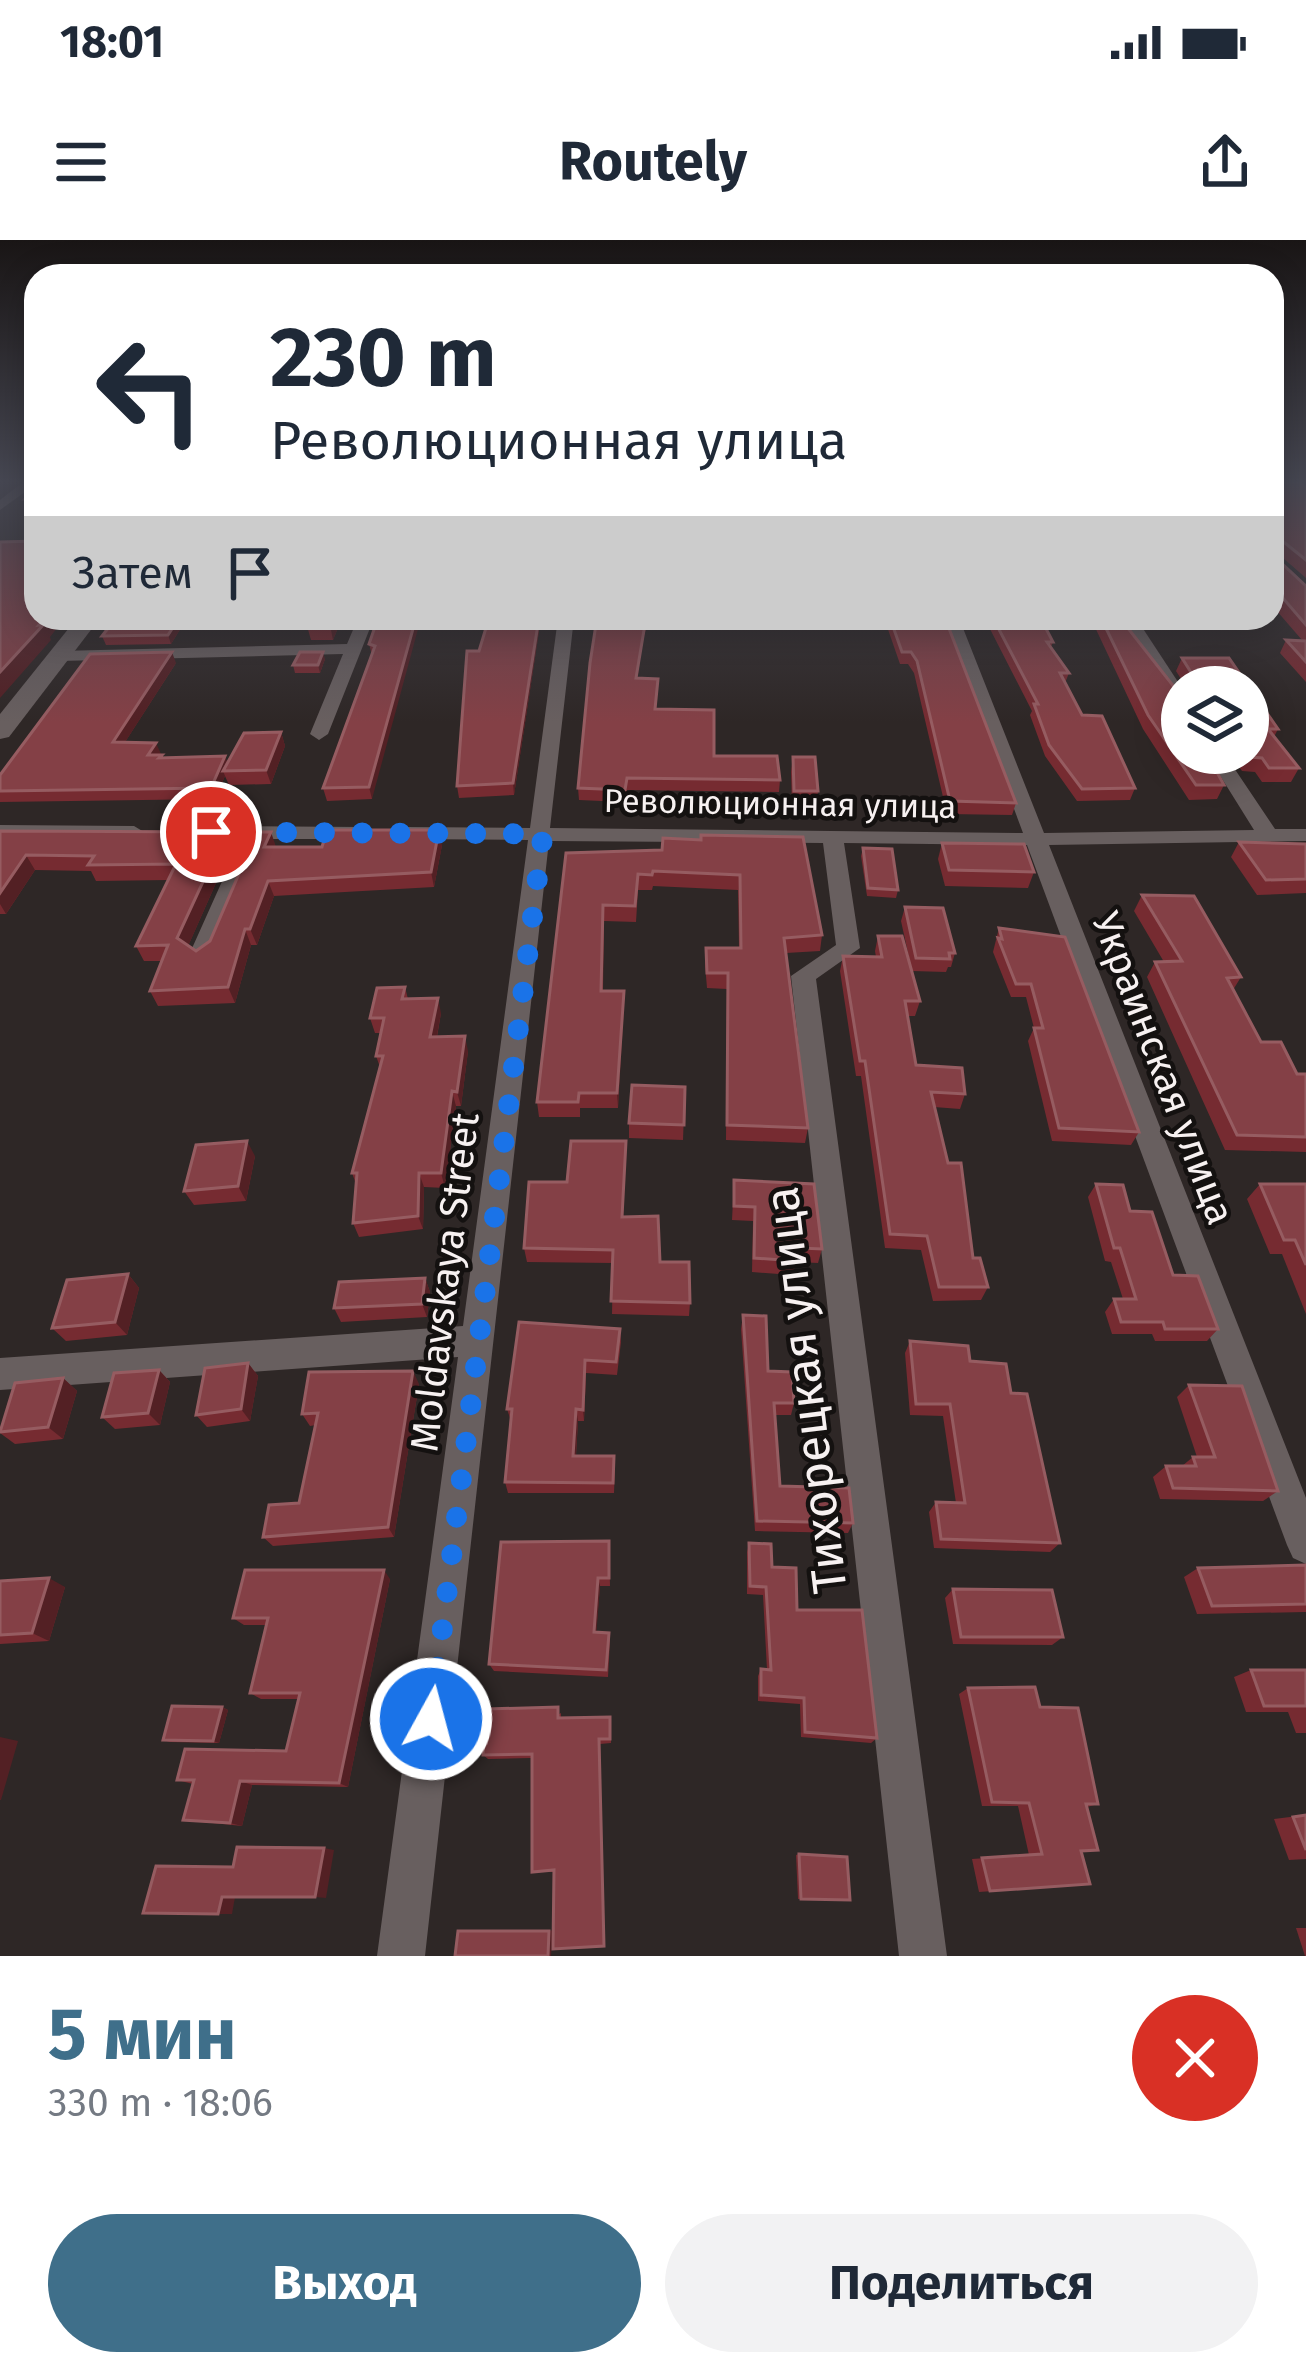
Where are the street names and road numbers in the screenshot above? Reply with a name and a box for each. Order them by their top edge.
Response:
street label: Революционная улица [603,781,957,827]
street label: Украинская улица [1082,906,1244,1231]
street label: Moldavskaya Street [401,1109,489,1454]
street label: Тихорецкая улица [752,1183,860,1596]

